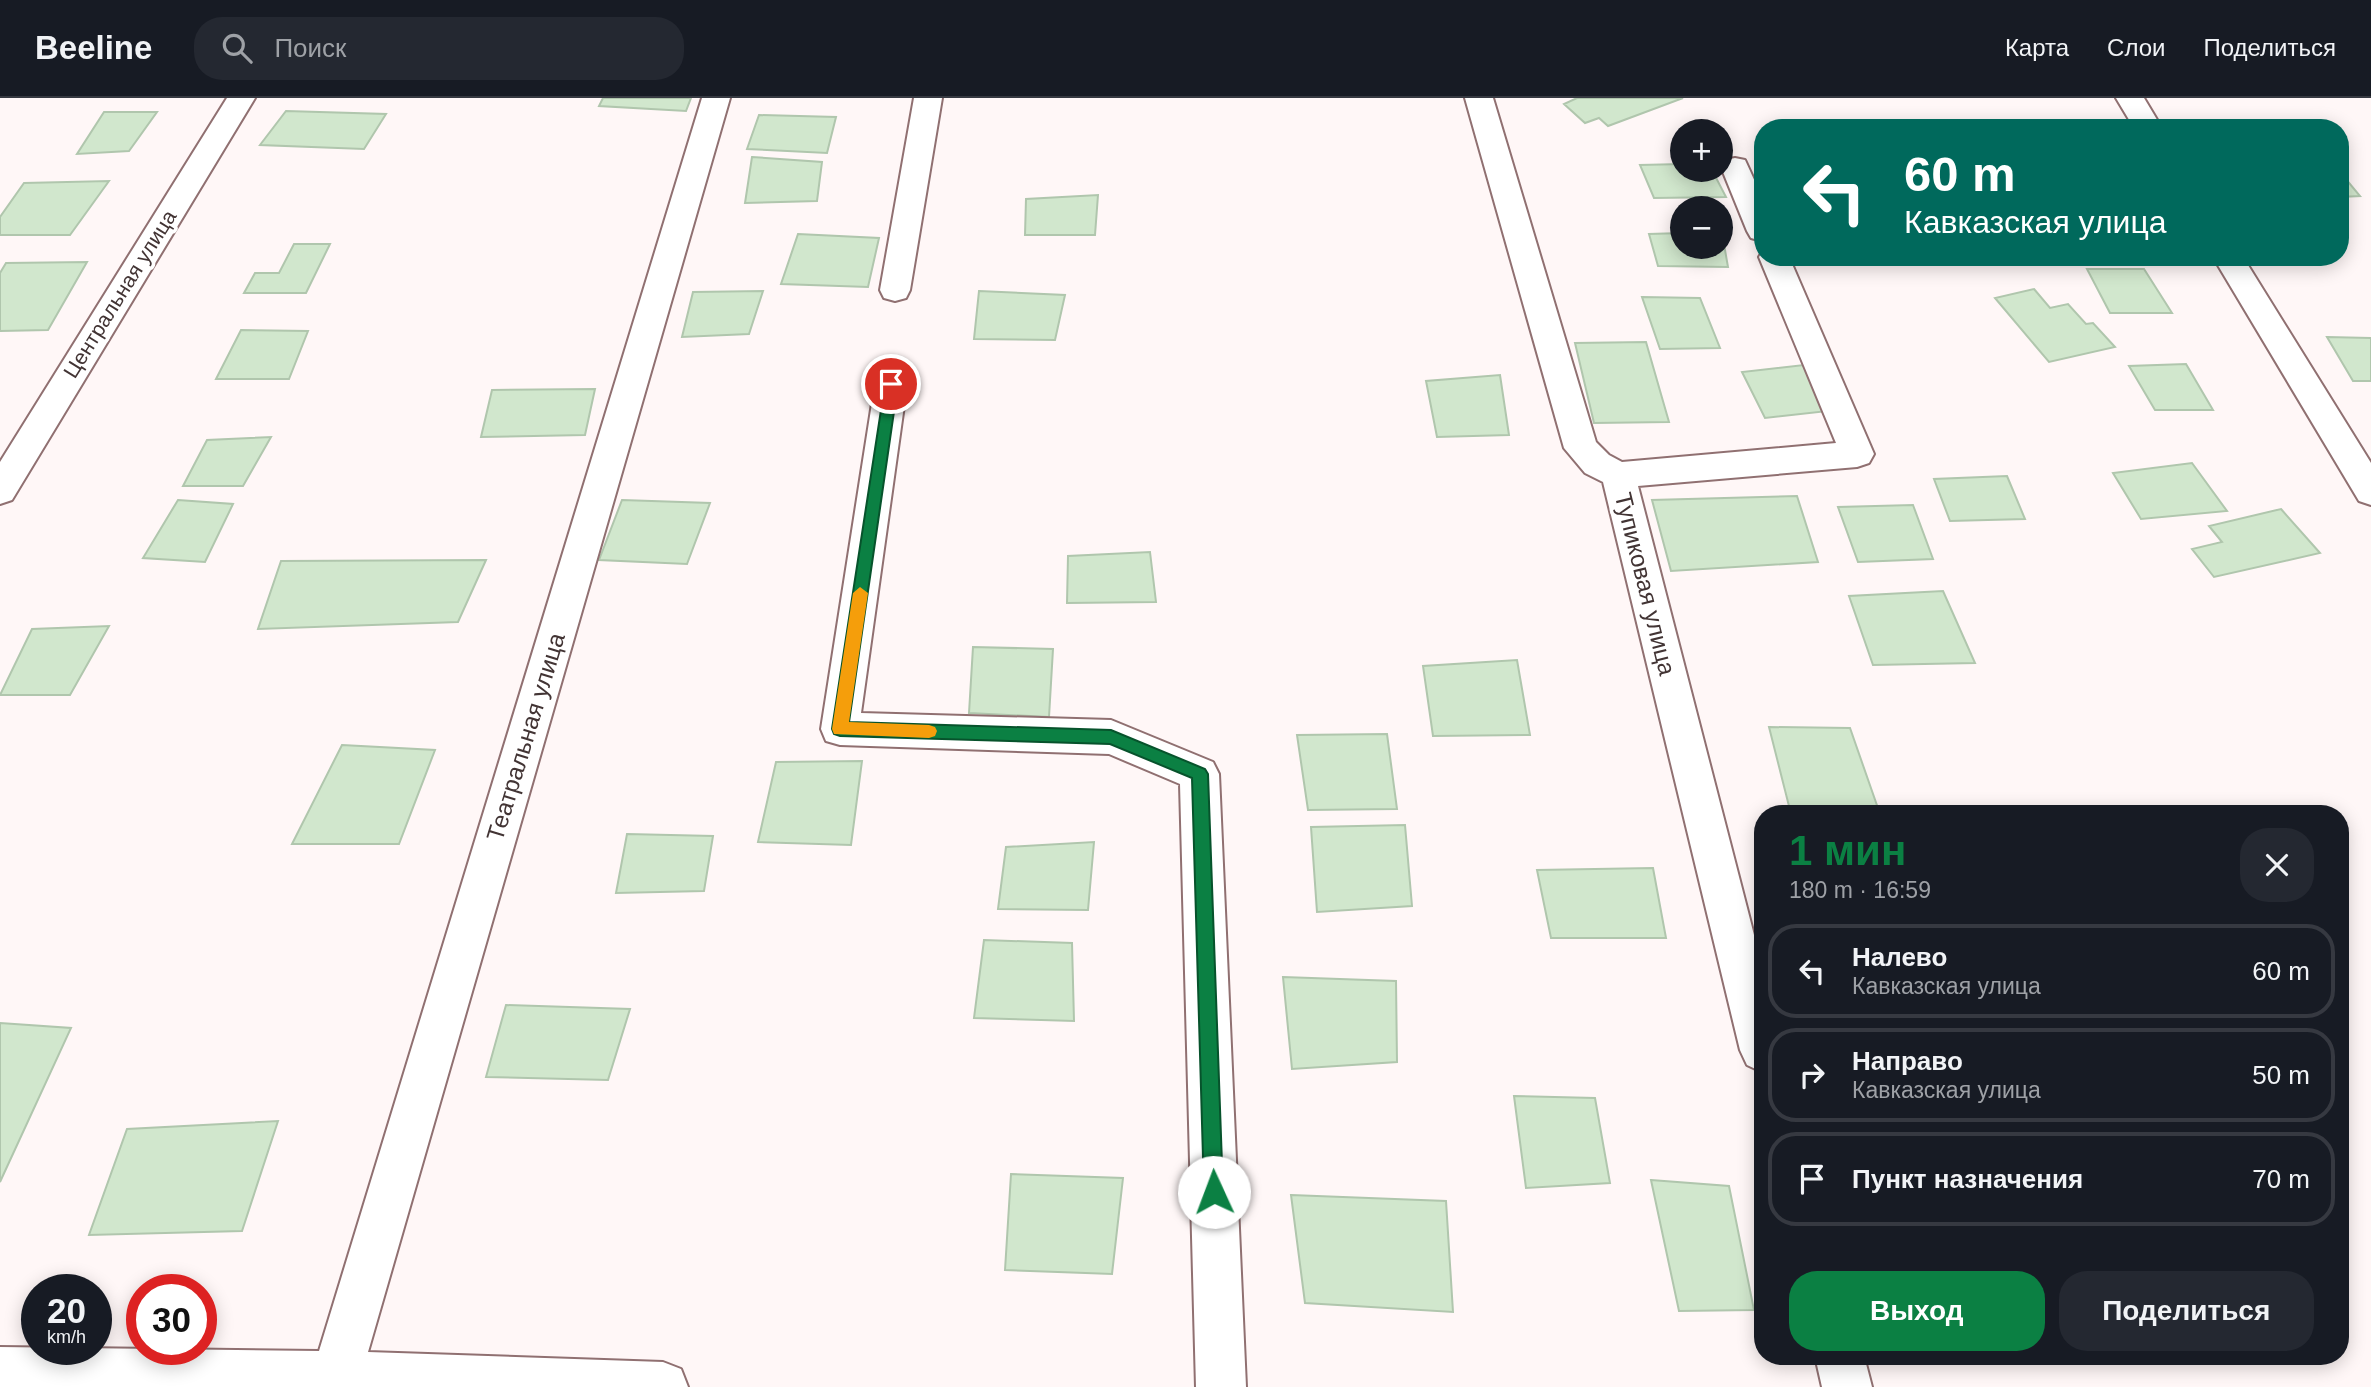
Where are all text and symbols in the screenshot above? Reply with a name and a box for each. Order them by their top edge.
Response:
search box [194,17,684,80]
text: Beeline [35,29,152,66]
icon: search [218,29,256,67]
text: Поиск [274,33,346,63]
text: Карта [2005,34,2069,61]
text: Слои [2107,34,2165,61]
text: Поделиться [2203,34,2336,61]
map controls [1670,119,1733,259]
button: + [1670,119,1733,182]
icon: left [1789,147,1880,238]
text: 60 m [1904,147,2016,201]
button: − [1670,196,1733,259]
text: Кавказская улица [1904,204,2167,240]
street label: Центральная улица [59,205,181,382]
pin [861,354,921,414]
icon: arrive [872,365,910,403]
street label: Тупиковая улица [1610,490,1681,679]
street label: Театральная улица [481,629,570,844]
text: 1 мин [1789,827,1906,874]
button: close [2240,828,2314,902]
text: 180 m · 16:59 [1789,877,1931,903]
text: Налево [1852,942,1947,972]
icon: left [1793,952,1831,990]
text: 60 m [2252,956,2310,986]
text: Кавказская улица [1852,973,2041,999]
text: Направо [1852,1046,1963,1076]
icon: right [1793,1056,1831,1094]
text: 50 m [2252,1060,2310,1090]
text: Кавказская улица [1852,1077,2041,1103]
position arrow [1177,1155,1251,1229]
icon: arrive [1793,1160,1831,1198]
text: Пункт назначения [1852,1164,2083,1194]
text: 70 m [2252,1164,2310,1194]
button: Выход [1789,1271,2045,1351]
button: Поделиться [2059,1271,2314,1351]
speed limit sign: 30 [126,1274,217,1365]
text: 20 [47,1291,86,1330]
text: km/h [47,1327,86,1347]

